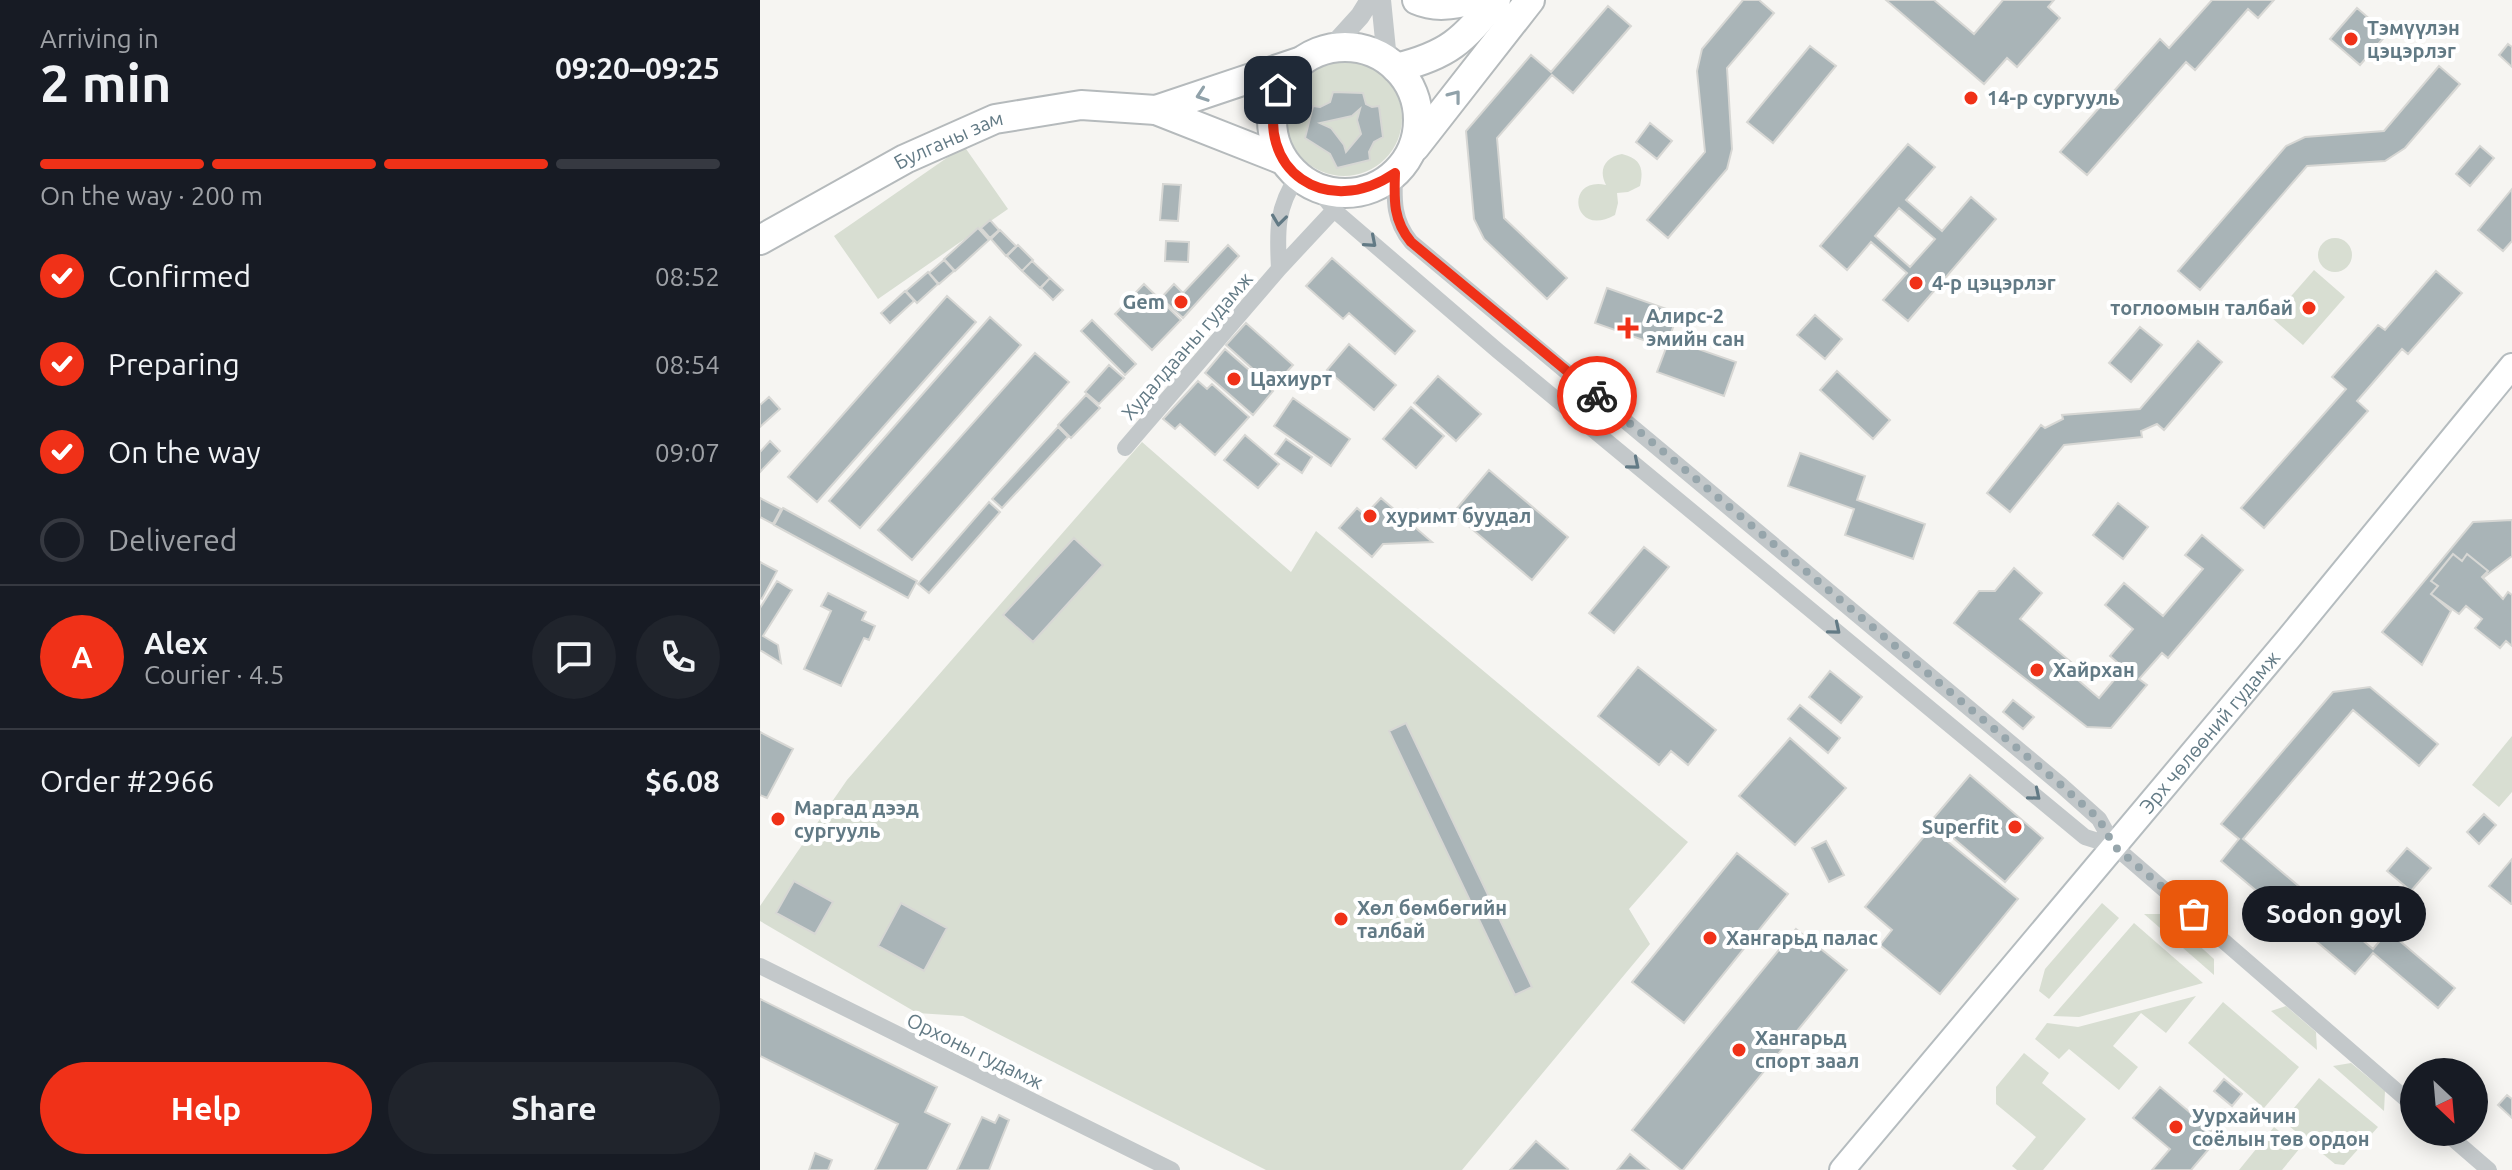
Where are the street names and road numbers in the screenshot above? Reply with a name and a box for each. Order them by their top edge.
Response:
street label: Булганы зам [890,106,1005,174]
street label: Худалдааны гудамж [1116,267,1257,424]
street label: Эрх чөлөөний гудамж [2135,646,2284,818]
street label: Орхоны гудамж [903,1008,1047,1094]

